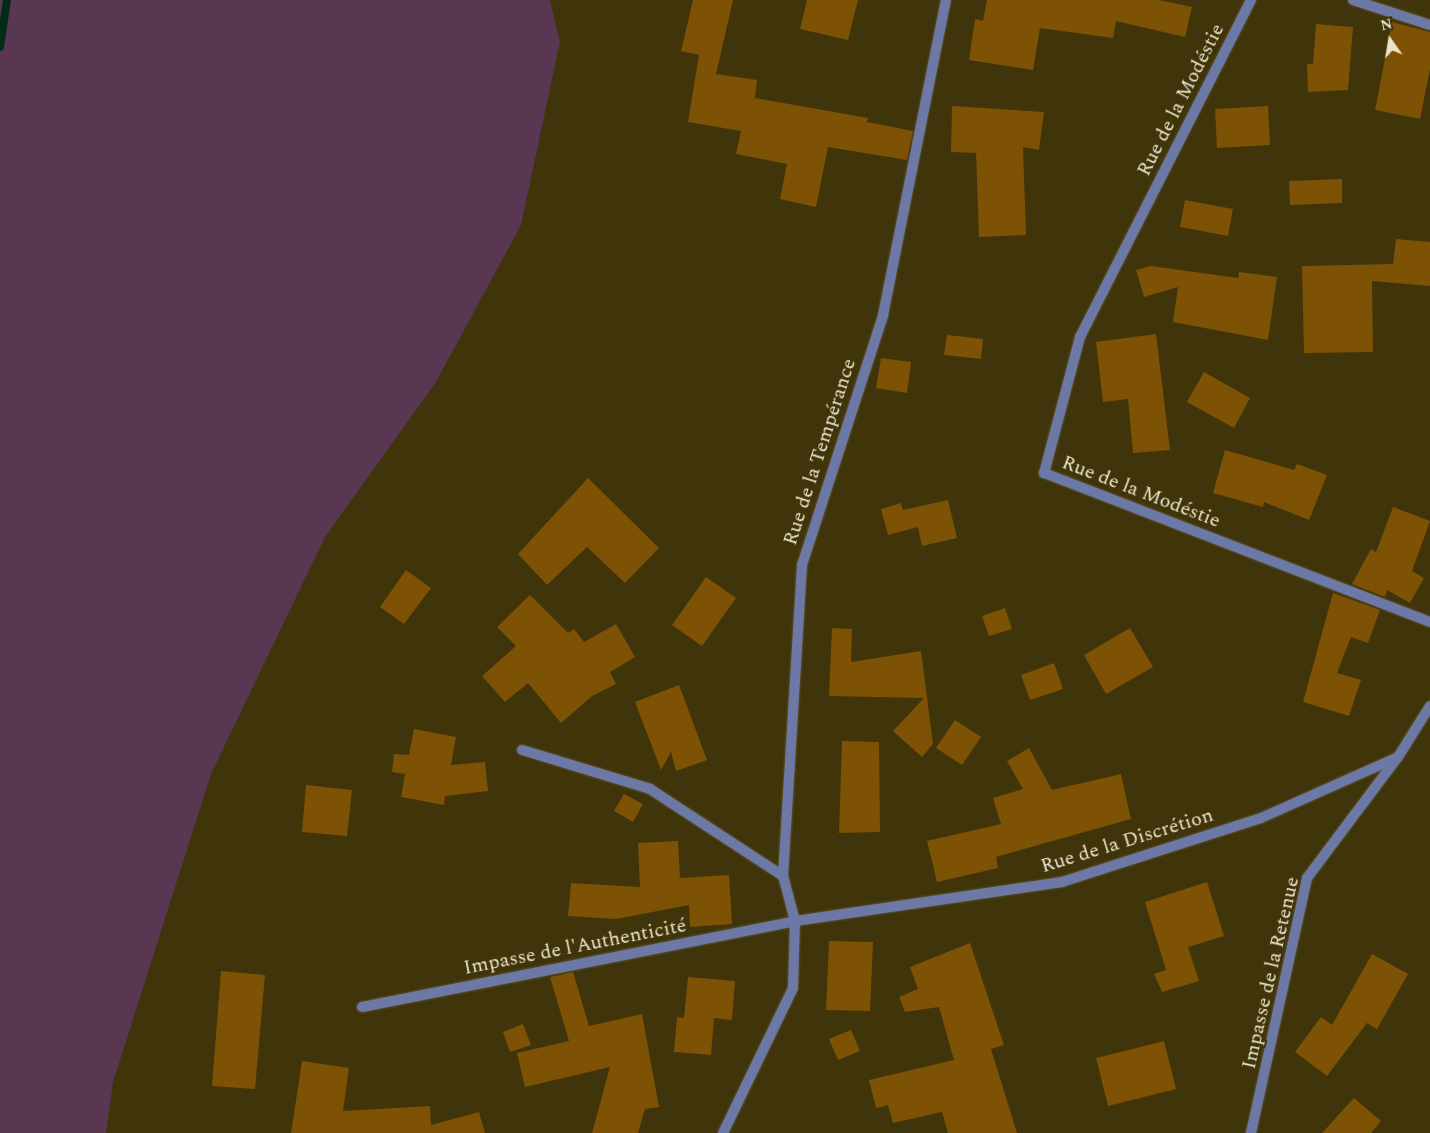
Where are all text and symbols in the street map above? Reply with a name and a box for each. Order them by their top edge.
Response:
text: N [1379,13,1394,36]
north arrow [1365,15,1415,65]
street label: Rue de la Modéstie [1132,20,1230,180]
street label: Rue de la Tempérance [778,356,862,548]
street label: Rue de la Modéstie [1058,451,1224,533]
street label: Rue de la Discrétion [1038,803,1216,879]
street label: Impasse de la Retenue [1237,874,1305,1072]
street label: Impasse de l'Authenticité [462,914,688,980]

